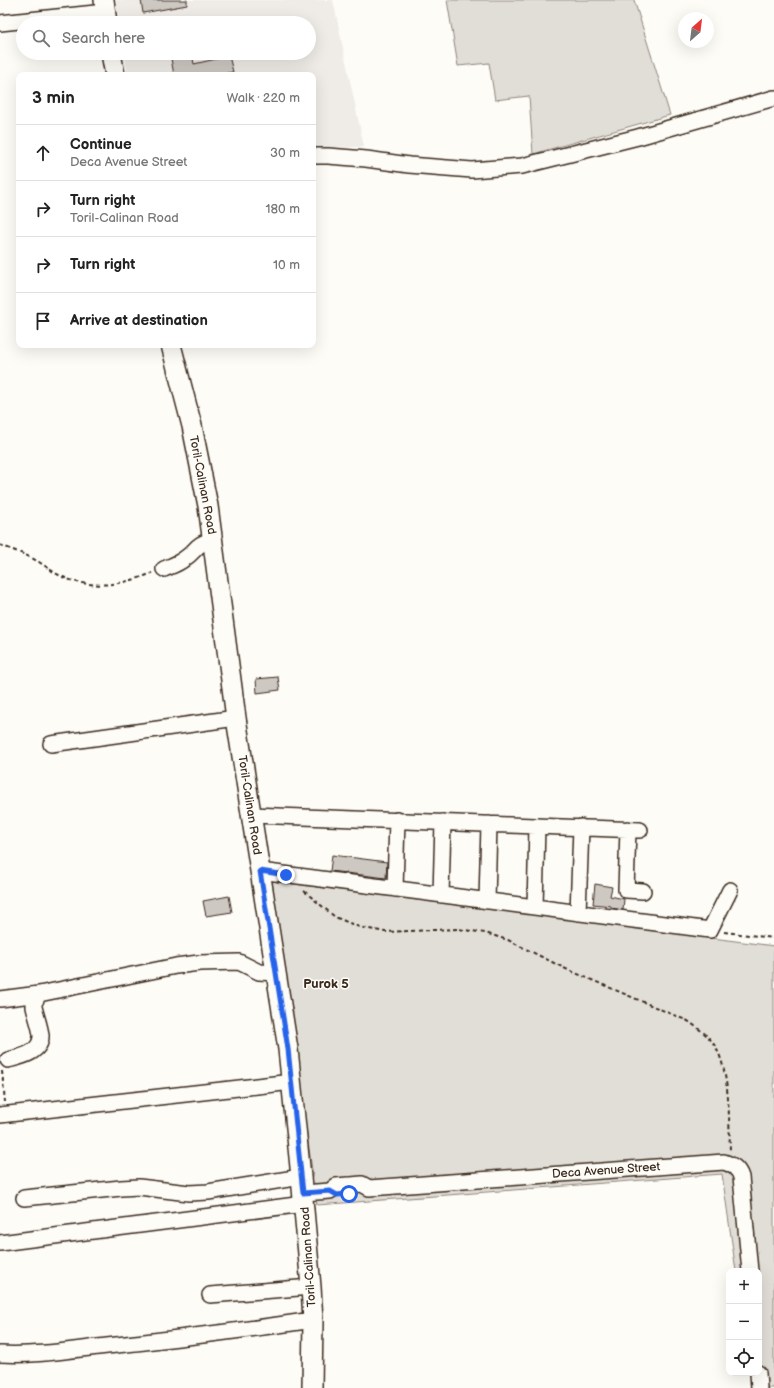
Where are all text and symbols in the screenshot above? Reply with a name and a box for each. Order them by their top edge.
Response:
north arrow [678,12,714,48]
search box [16,16,316,60]
icon: search [30,27,52,49]
text: Search here [62,29,145,48]
text: 3 min [32,88,75,108]
text: Walk · 220 m [227,90,300,106]
text: Continue [70,135,132,154]
icon: ahead [32,142,54,164]
text: 30 m [270,145,300,161]
text: Deca Avenue Street [70,154,187,170]
text: Turn right [70,191,135,210]
icon: right [32,198,54,220]
text: 180 m [265,201,300,217]
text: Toril-Calinan Road [70,210,179,226]
icon: right [32,254,54,276]
text: Turn right [70,255,135,274]
text: 10 m [273,257,300,273]
icon: arrive [32,310,54,332]
text: Arrive at destination [70,311,208,330]
street label: Toril-Calinan Road [186,434,219,536]
street label: Toril-Calinan Road [234,754,265,856]
route end [277,866,295,884]
district label: Purok 5 [303,976,349,992]
street label: Deca Avenue Street [551,1159,661,1182]
route start [340,1185,358,1203]
street label: Toril-Calinan Road [298,1206,319,1308]
map controls [726,1268,762,1376]
button: + [726,1268,762,1304]
button: − [726,1304,762,1340]
button: locate [726,1340,762,1376]

